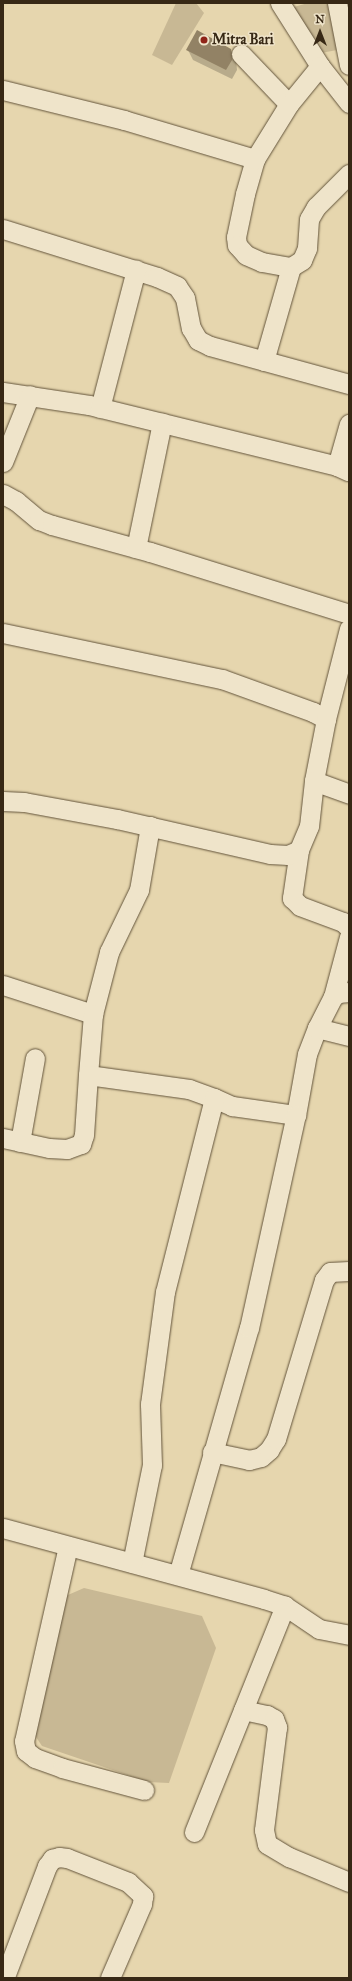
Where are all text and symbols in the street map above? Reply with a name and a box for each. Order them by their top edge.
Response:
north arrow [300,12,340,52]
text: N [315,13,325,26]
place label: Mitra Bari [212,32,274,48]
marker: Mitra Bari [199,35,209,45]

